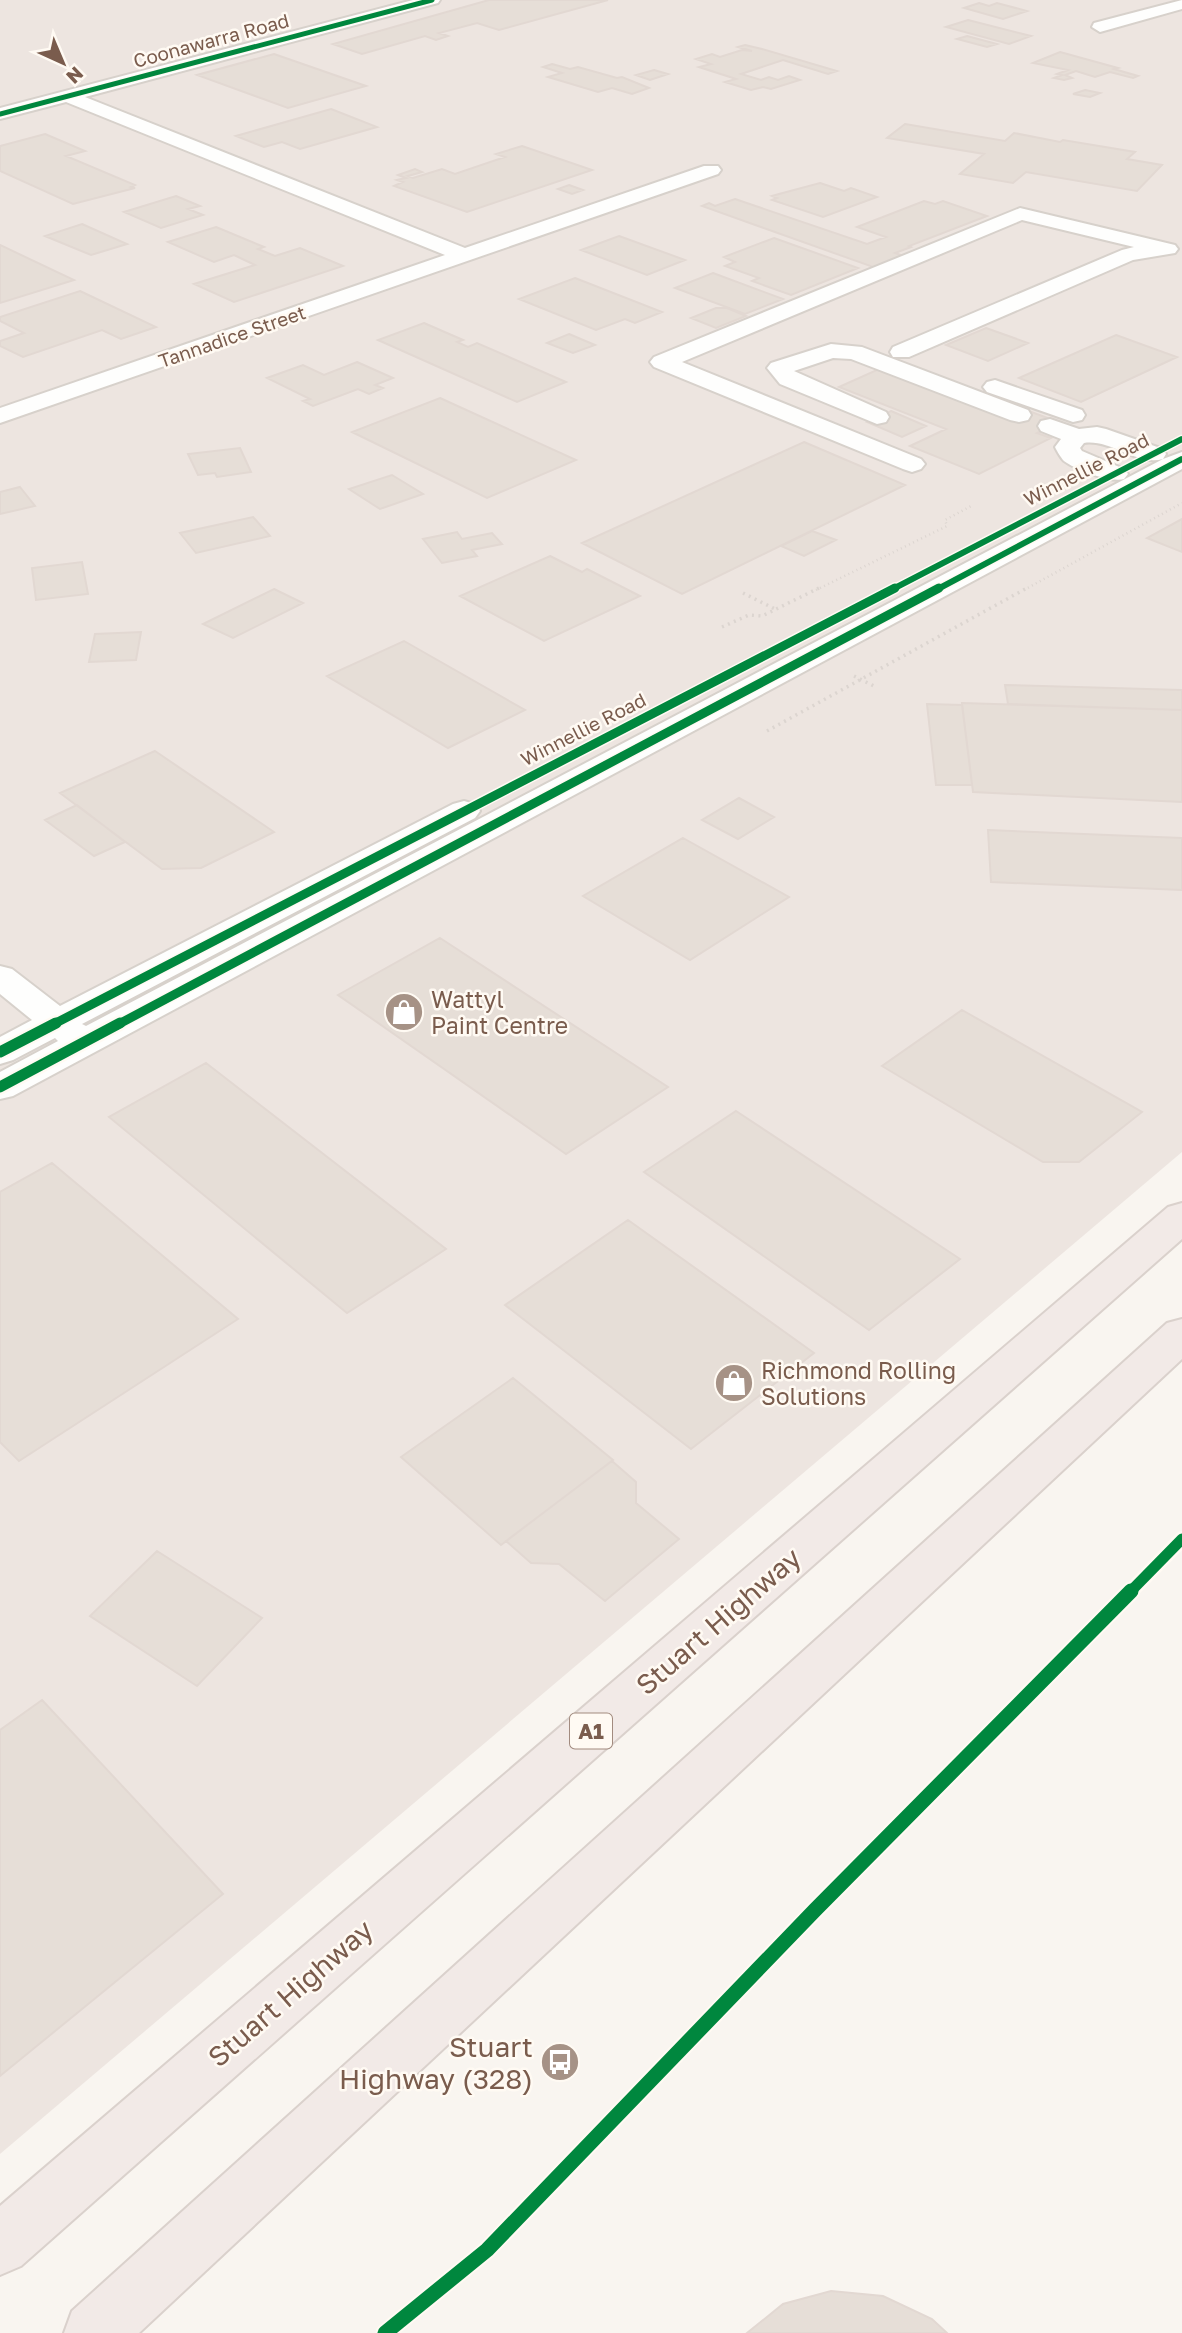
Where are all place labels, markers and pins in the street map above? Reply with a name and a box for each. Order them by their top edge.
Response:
place label: Wattyl Paint Centre [431,985,568,1039]
shop icon: Wattyl Paint Centre [383,991,425,1033]
place label: Richmond Rolling Solutions [761,1356,956,1410]
shop icon: Richmond Rolling Solutions [713,1362,755,1404]
place label: Stuart Highway (328) [339,2030,533,2095]
bus stop icon: Stuart Highway (328) [539,2041,581,2083]

